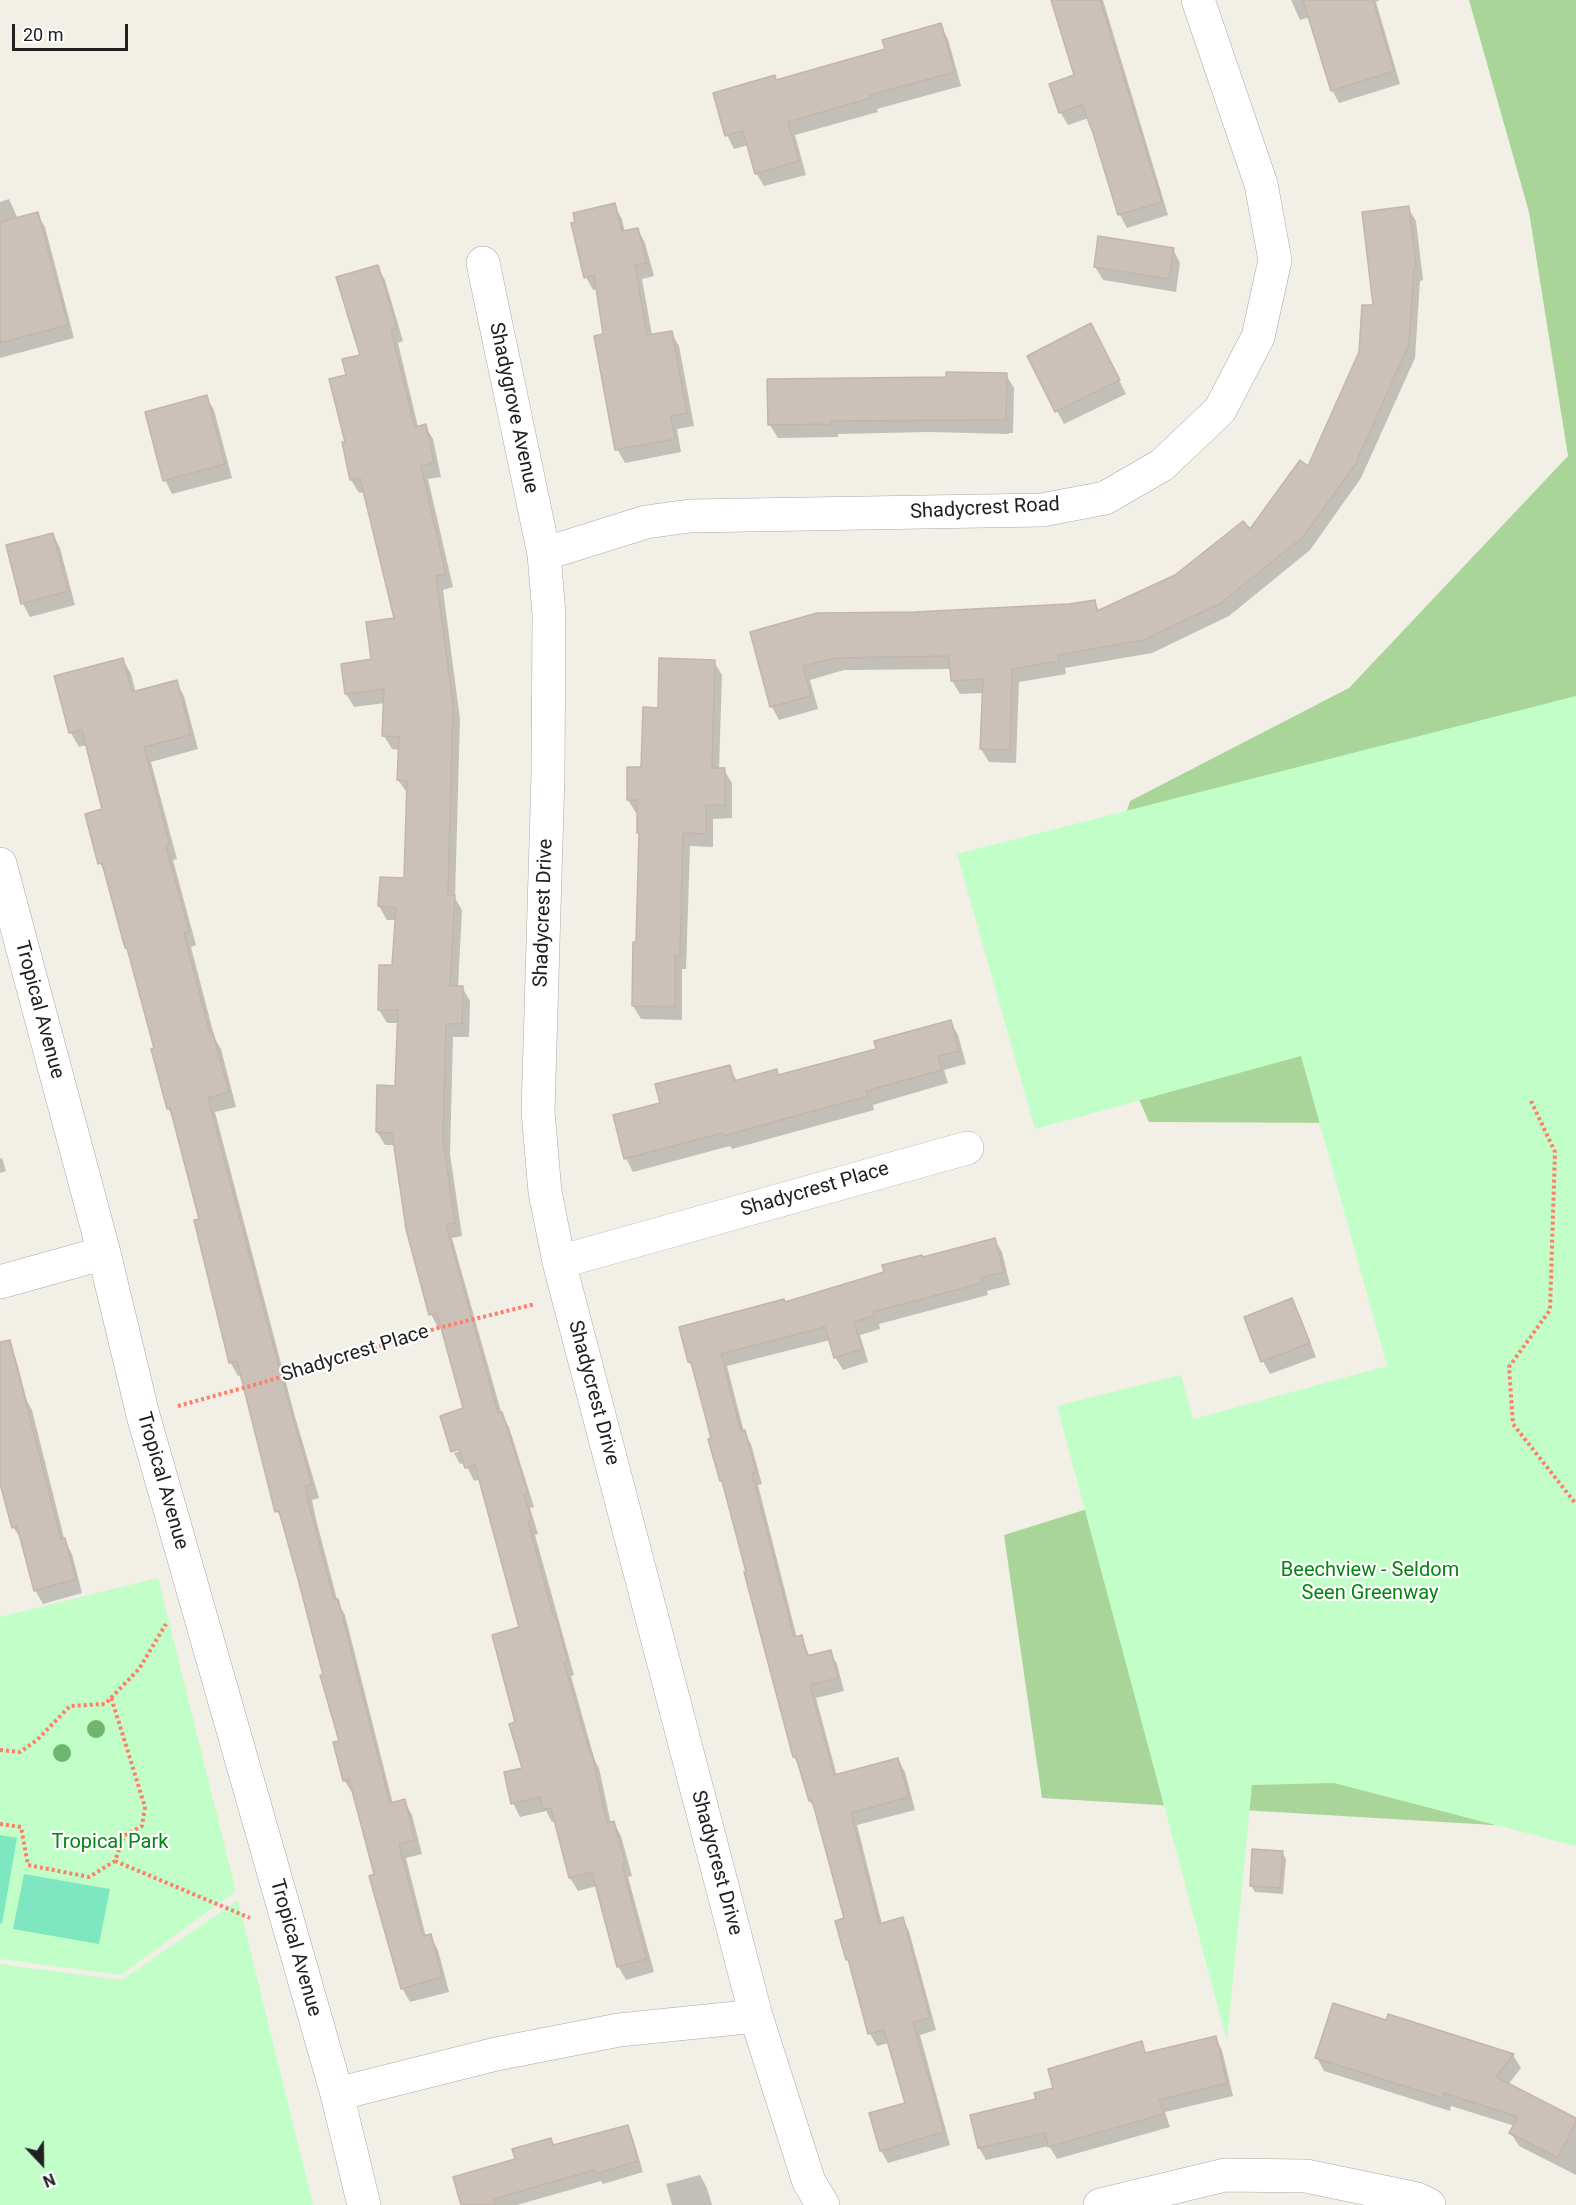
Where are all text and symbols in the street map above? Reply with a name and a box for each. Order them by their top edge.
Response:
scale bar [15,12,130,50]
text: 20 m [23,24,63,45]
street label: Shadygrove Avenue [483,320,543,496]
street label: Shadycrest Road [910,493,1060,525]
street label: Shadycrest Drive [529,838,559,988]
street label: Tropical Avenue [9,938,69,1082]
street label: Shadycrest Place [738,1157,892,1223]
street label: Shadycrest Drive [562,1318,624,1468]
street label: Shadycrest Place [278,1320,432,1388]
street label: Tropical Avenue [131,1410,193,1552]
park label: Beechview - Seldom Seen Greenway [1281,1559,1459,1606]
street label: Shadycrest Drive [685,1788,747,1938]
park label: Tropical Park [52,1831,168,1855]
street label: Tropical Avenue [264,1877,326,2019]
north arrow [12,2133,72,2193]
text: N [40,2169,58,2191]

